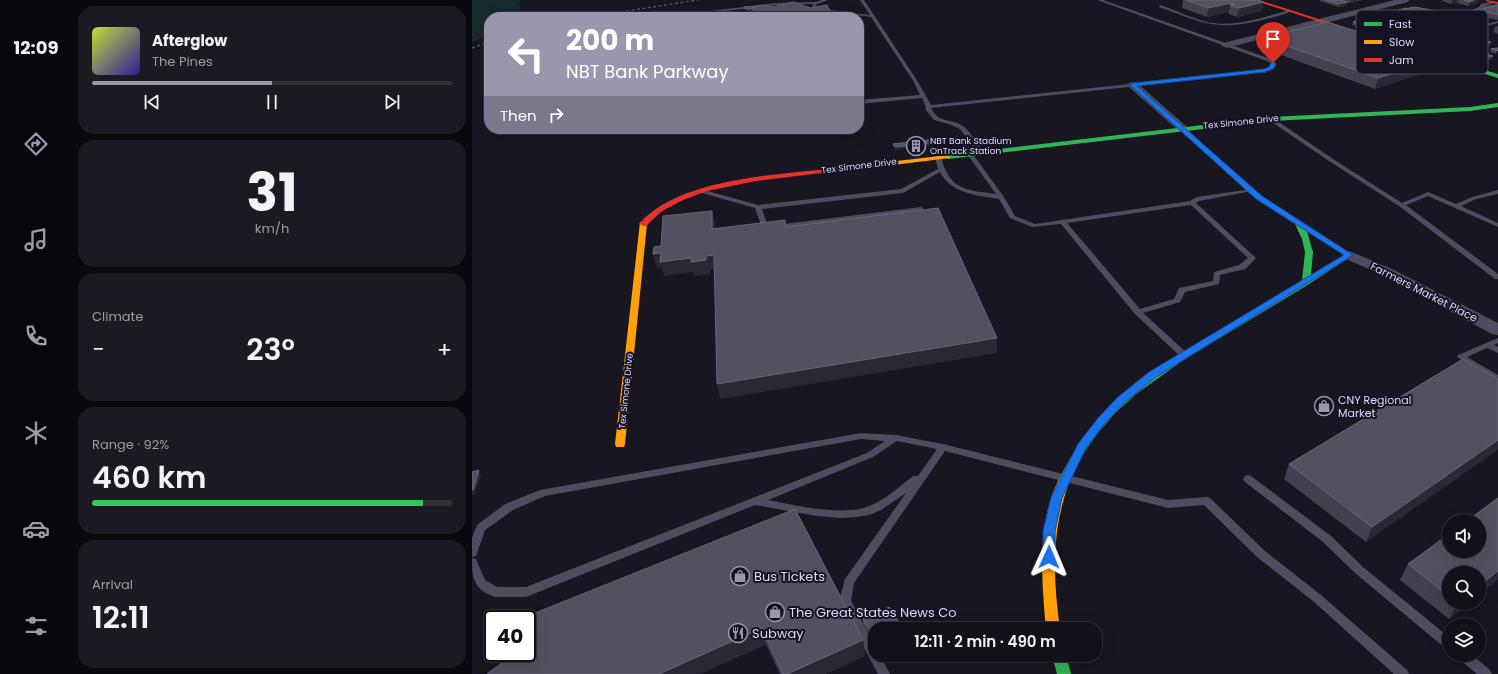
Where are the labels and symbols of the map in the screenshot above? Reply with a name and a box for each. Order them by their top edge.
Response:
legend [1356,10,1488,74]
text: Fast [1389,16,1412,32]
pin [1256,22,1290,63]
text: Slow [1389,34,1414,50]
text: Jam [1389,52,1414,68]
street label: Tex Simone Drive [1203,112,1280,132]
building icon: NBT Bank Stadium OnTrack Station [905,135,927,157]
place label: NBT Bank Stadium OnTrack Station [930,135,1012,157]
street label: Tex Simone Drive [821,155,898,177]
street label: Farmers Market Place [1368,258,1481,326]
street label: Tex Simone Drive [616,352,636,429]
place label: CNY Regional Market [1338,392,1411,421]
shop icon: CNY Regional Market [1313,395,1335,417]
position arrow [1028,536,1070,578]
shop icon: Bus Tickets [729,565,751,587]
place label: Bus Tickets [754,567,825,586]
shop icon: The Great States News Co [764,601,786,623]
place label: The Great States News Co [789,603,957,622]
speed limit sign: 40 [484,610,536,662]
restaurant icon: Subway [727,622,749,644]
place label: Subway [752,624,804,643]

